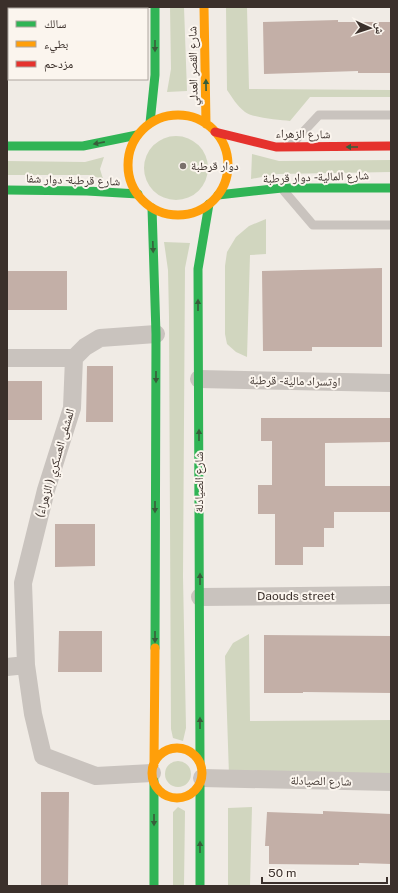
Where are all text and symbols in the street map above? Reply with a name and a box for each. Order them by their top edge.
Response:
legend [8,8,148,80]
north arrow [350,8,390,48]
text: سالك [44,17,66,31]
text: ش [372,22,386,35]
street label: شارع القصر العدلي [185,26,204,106]
text: بطيء [44,37,68,54]
one-way arrow [152,40,158,53]
text: مزدحم [44,57,73,72]
one-way arrow [202,79,209,91]
street label: شارع الزهراء [275,127,331,142]
one-way arrow [93,140,105,146]
one-way arrow [345,144,358,150]
place label: دوار قرطبة [191,159,239,173]
marker: دوار قرطبة [178,161,188,171]
street label: شارع المالية - دوار قرطبة [263,168,369,187]
street label: شارع قرطبة- دوار شفا [25,171,121,190]
one-way arrow [150,241,157,253]
one-way arrow [195,298,201,311]
one-way arrow [153,371,159,384]
street label: اوتسراد مالية - قرطبة [250,373,341,389]
street label: المشفى العسكري ( الزهراء) [33,407,80,520]
one-way arrow [196,428,202,441]
street label: شارع الصيادلة [192,452,207,512]
one-way arrow [152,501,158,514]
one-way arrow [197,572,203,585]
street label: Daouds street [257,589,335,603]
one-way arrow [152,631,158,644]
one-way arrow [197,716,203,729]
street label: شارع الصيادلة [290,773,352,790]
one-way arrow [151,814,157,827]
one-way arrow [197,840,203,853]
scale bar [262,859,387,885]
text: 50 m [268,866,296,880]

